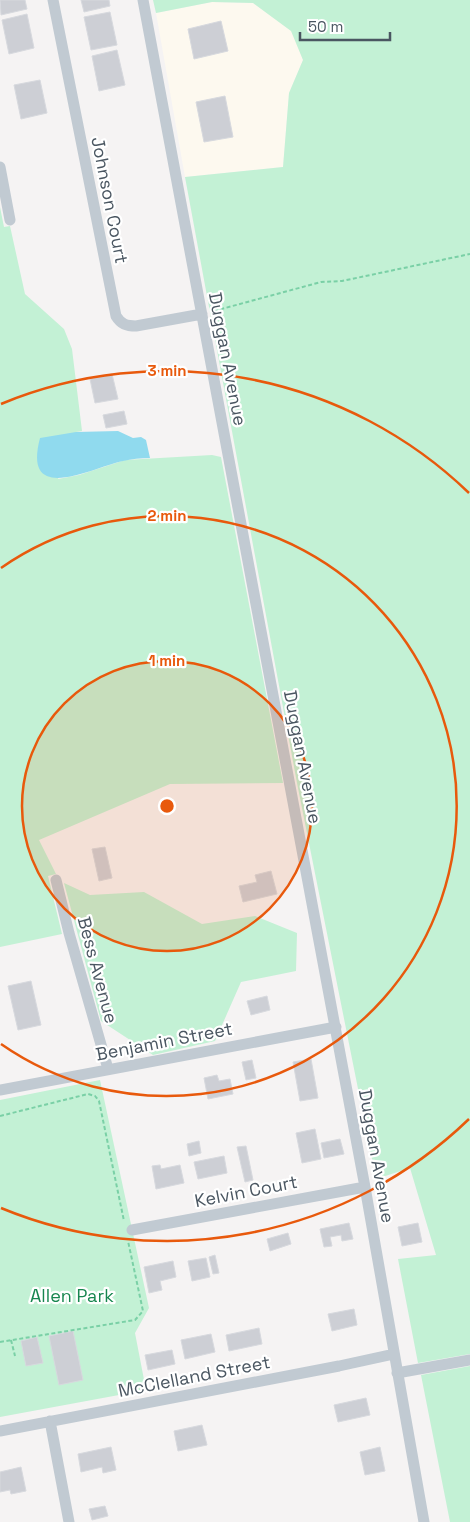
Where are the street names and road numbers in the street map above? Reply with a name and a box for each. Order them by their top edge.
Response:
street label: Johnson Court [86,135,134,265]
street label: Duggan Avenue [204,290,252,428]
street label: Duggan Avenue [279,688,327,826]
street label: Bess Avenue [73,914,123,1026]
street label: Benjamin Street [94,1016,234,1066]
street label: Duggan Avenue [354,1087,400,1225]
street label: Kelvin Court [193,1170,299,1212]
street label: McClelland Street [116,1350,272,1402]

